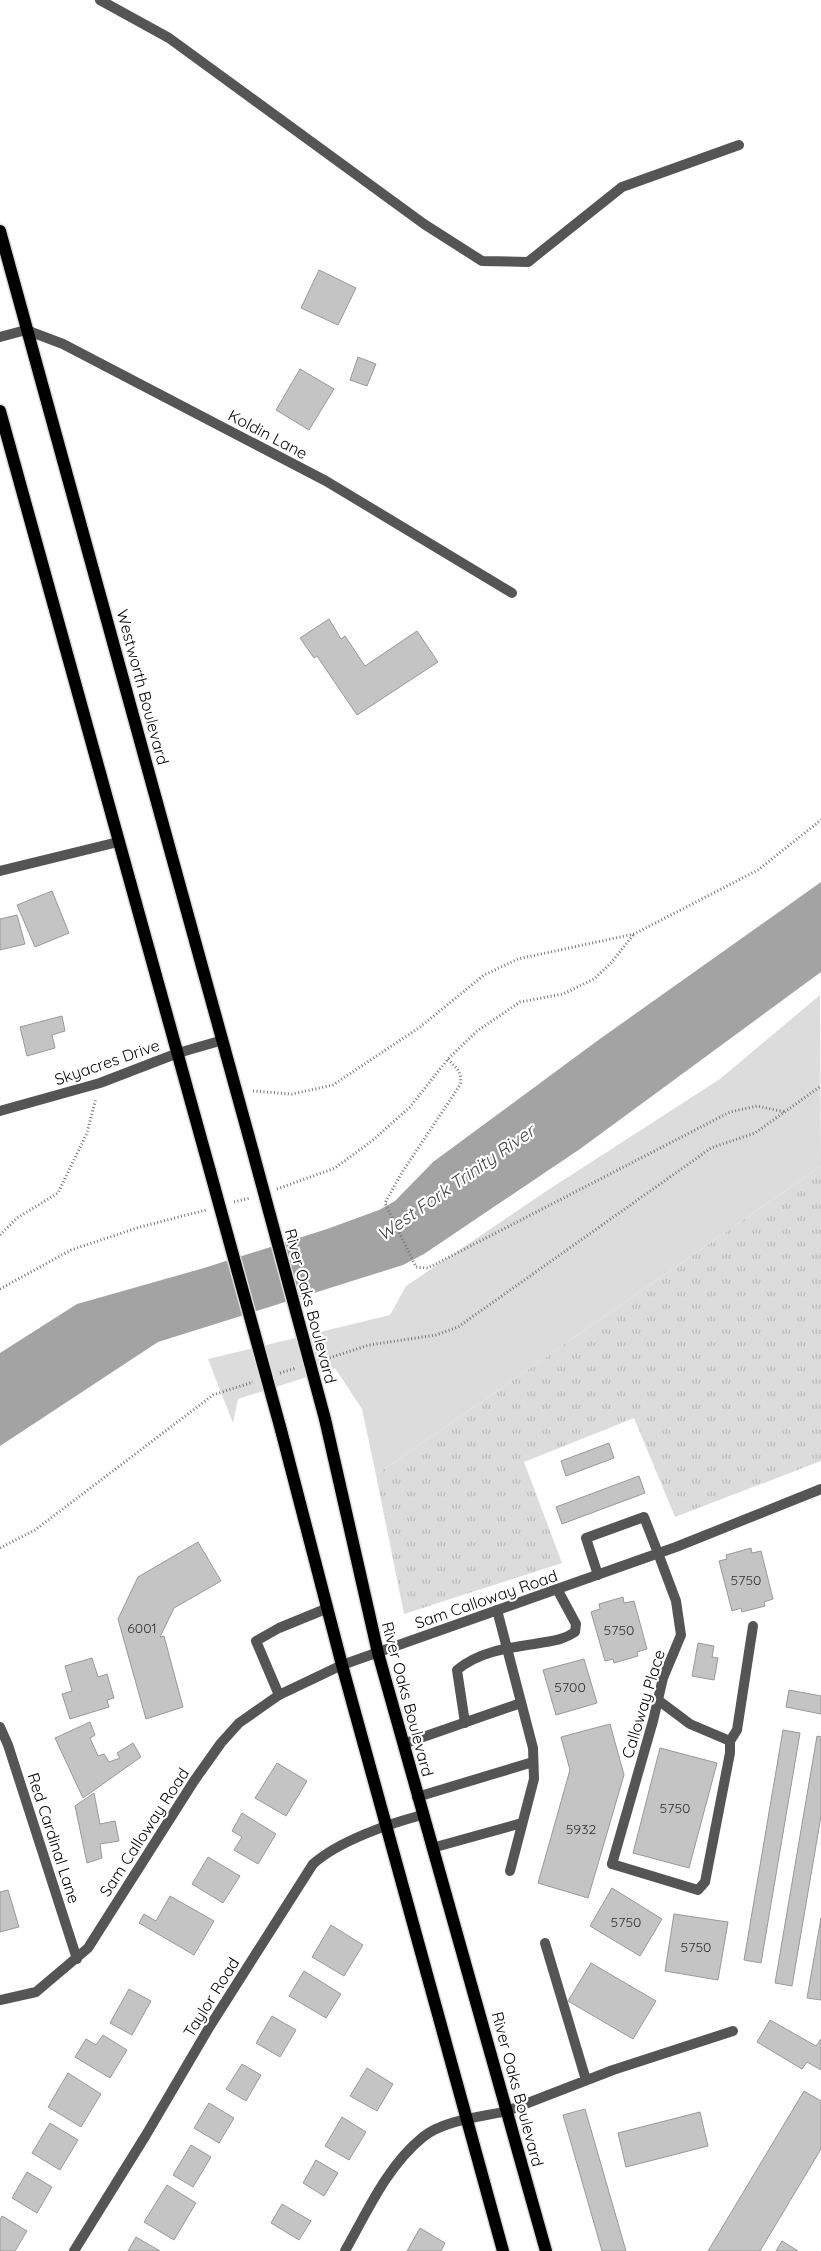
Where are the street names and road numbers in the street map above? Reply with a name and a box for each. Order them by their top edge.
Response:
street label: Koldin Lane [225,405,311,463]
street label: Westworth Boulevard [113,607,173,767]
street label: Skyacres Drive [52,1035,162,1089]
street label: River Oaks Boulevard [281,1226,341,1386]
street label: Sam Calloway Road [412,1565,560,1633]
street label: River Oaks Boulevard [378,1619,438,1779]
street label: Calloway Place [617,1647,669,1761]
street label: Sam Calloway Road [95,1764,193,1900]
street label: Red Cardinal Lane [23,1770,85,1906]
street label: Taylor Road [179,1953,243,2041]
street label: River Oaks Boulevard [488,2009,548,2169]

